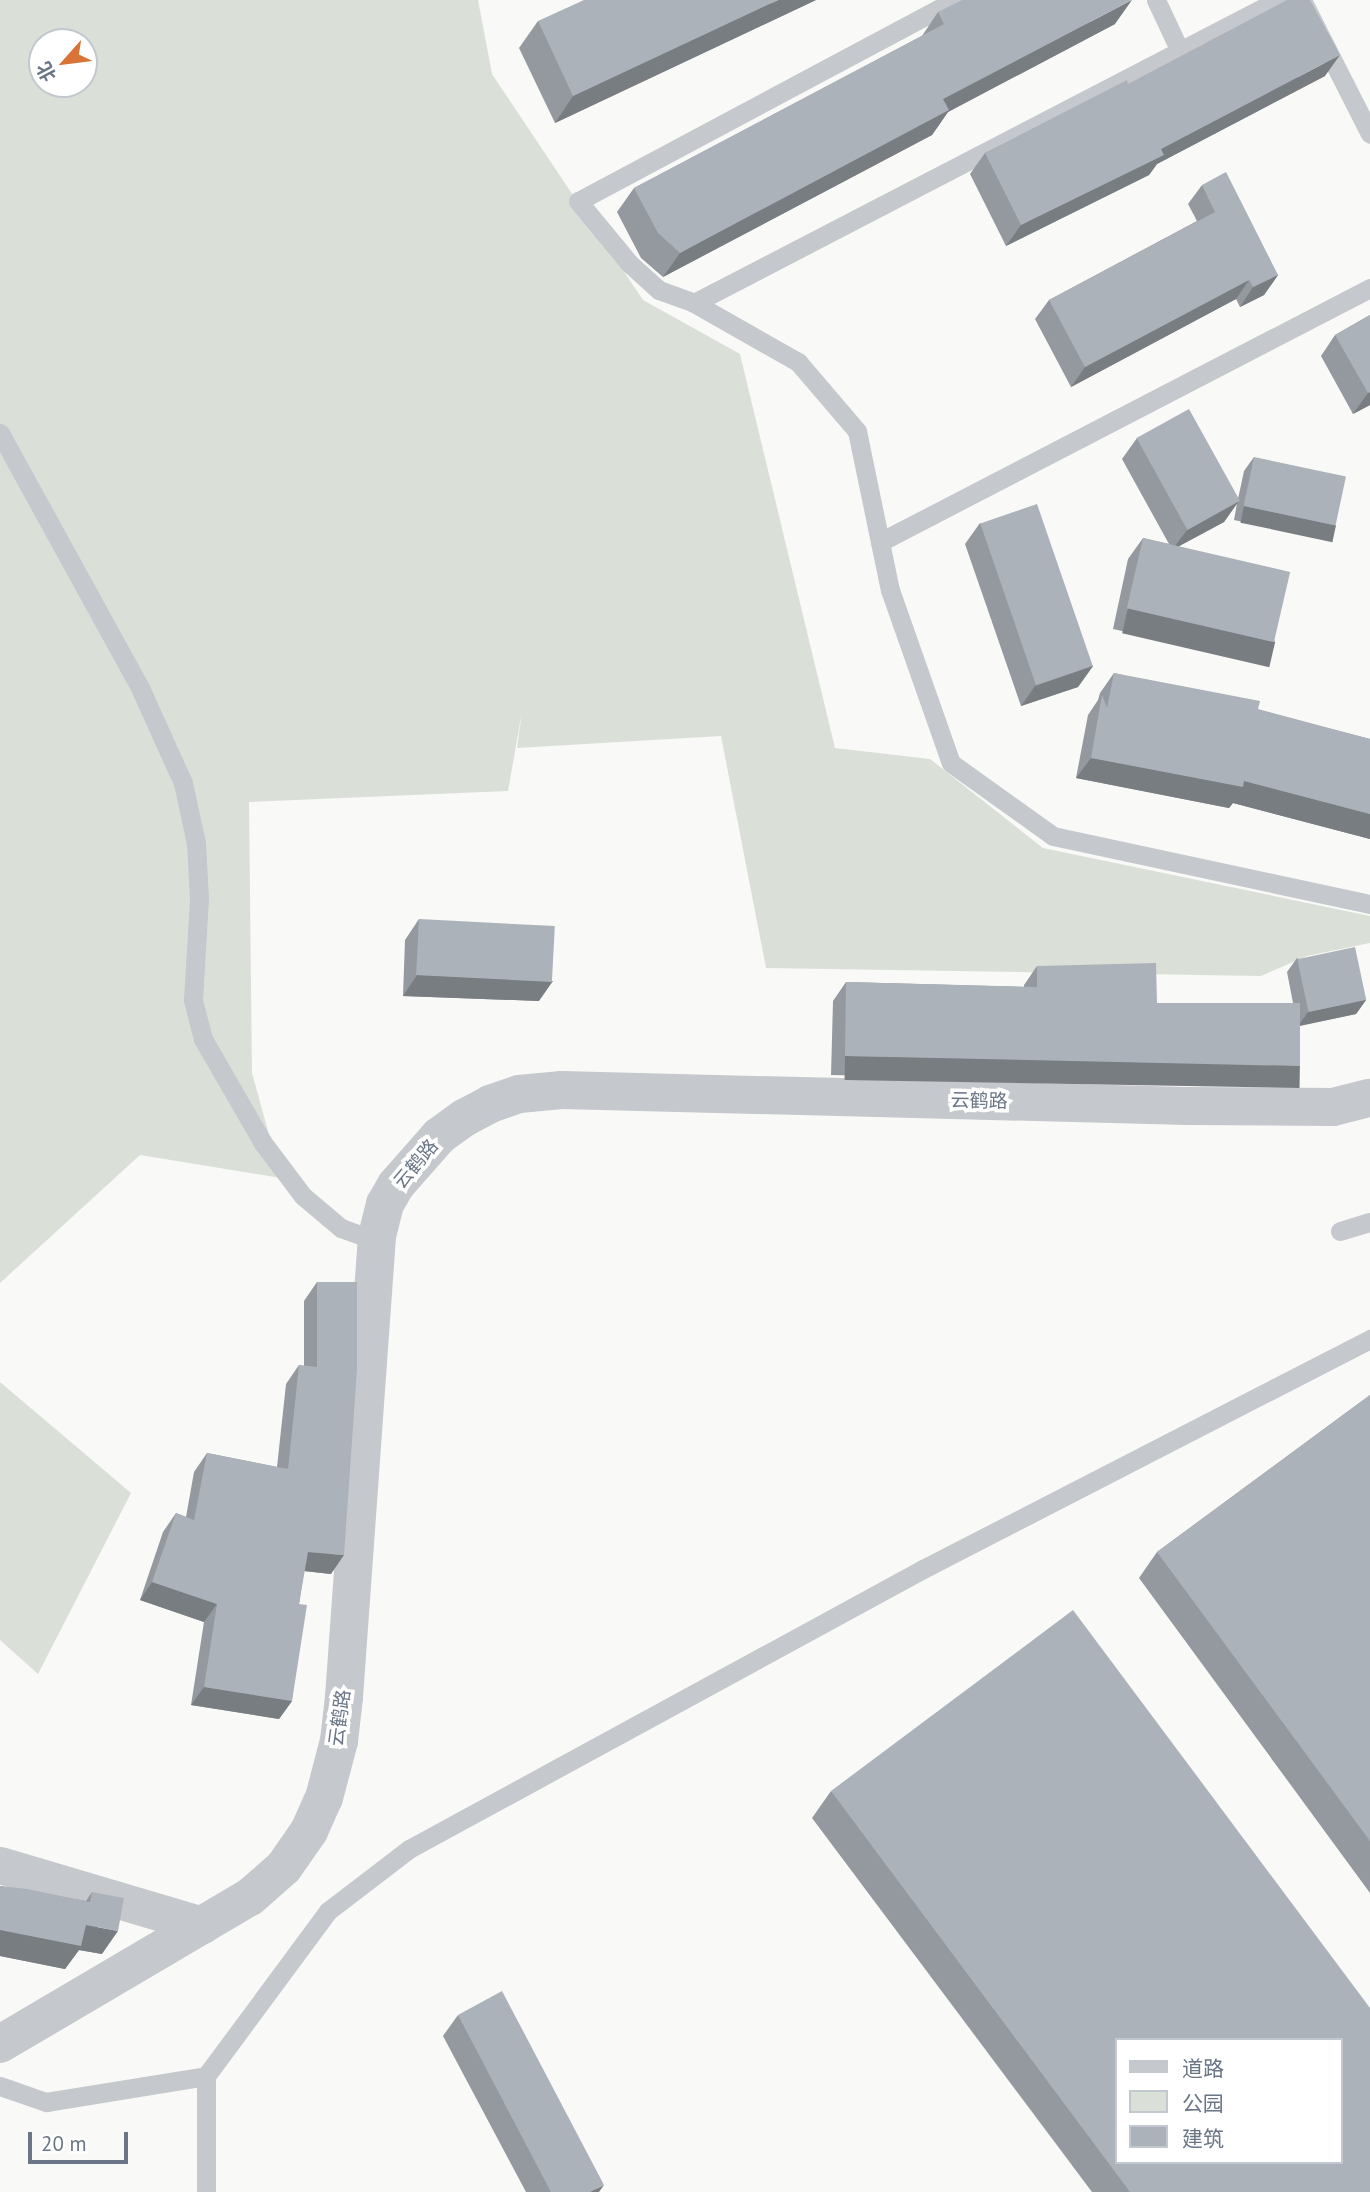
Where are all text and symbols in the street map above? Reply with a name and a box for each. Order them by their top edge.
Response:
north arrow [28,28,98,98]
text: 北 [31,58,61,86]
street label: 云鹤路 [950,1089,1008,1113]
street label: 云鹤路 [389,1135,443,1193]
street label: 云鹤路 [325,1688,355,1748]
legend [1114,2038,1342,2164]
text: 道路 [1182,2055,1224,2082]
text: 公园 [1182,2090,1224,2117]
scale bar [32,2118,131,2162]
text: 建筑 [1182,2125,1224,2152]
text: 20 m [41,2130,87,2157]

